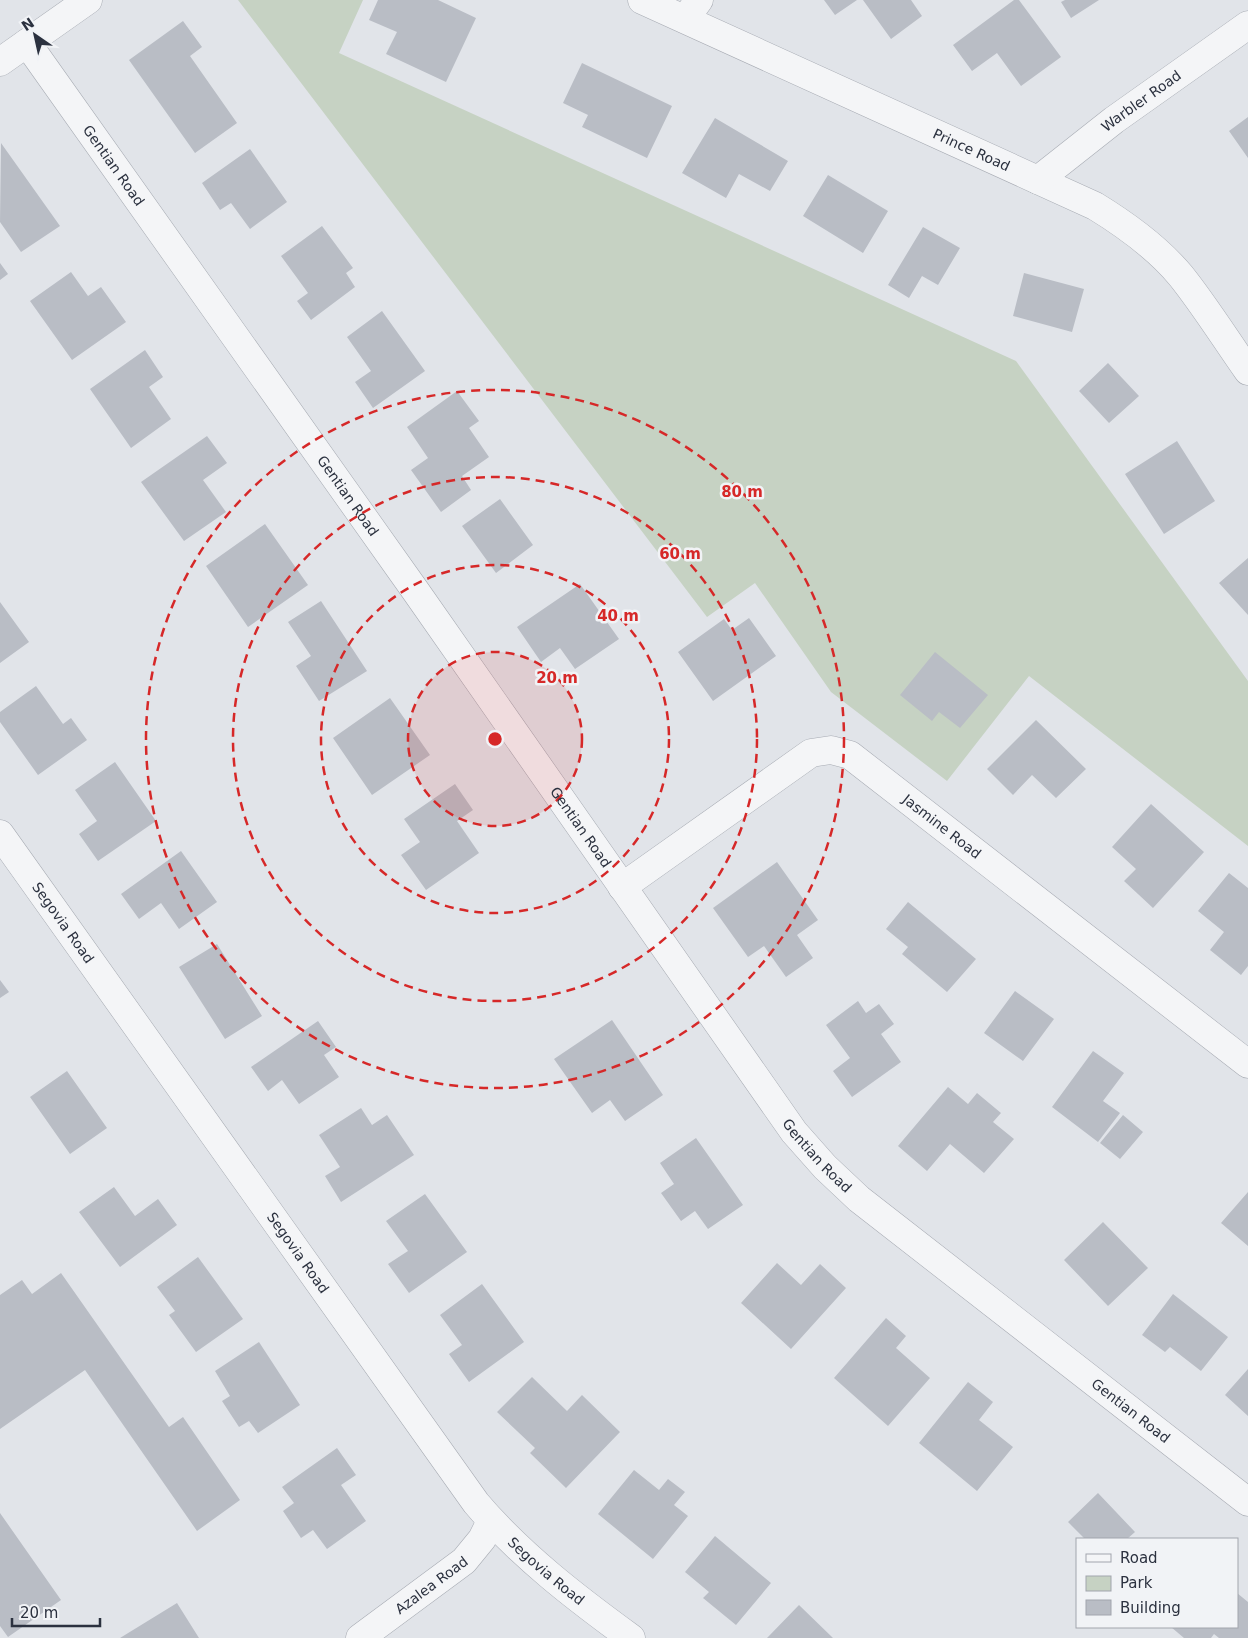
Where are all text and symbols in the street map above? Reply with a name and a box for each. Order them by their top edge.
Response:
north arrow [10,10,60,60]
text: N [18,14,37,34]
street label: Warbler Road [1098,67,1184,135]
street label: Gentian Road [80,122,148,209]
street label: Prince Road [931,125,1012,174]
street label: Gentian Road [314,452,382,539]
text: 80 m [721,483,763,501]
text: 60 m [659,545,701,563]
text: 40 m [597,607,639,625]
text: 20 m [536,669,578,687]
centre of rings [486,730,504,748]
street label: Gentian Road [547,784,615,871]
street label: Jasmine Road [899,790,984,862]
street label: Segovia Road [29,879,97,966]
street label: Gentian Road [779,1116,855,1196]
street label: Segovia Road [264,1209,332,1296]
street label: Gentian Road [1088,1375,1173,1446]
street label: Segovia Road [505,1534,588,1608]
legend [1076,1538,1238,1628]
text: Road [1120,1549,1158,1567]
street label: Azalea Road [392,1553,471,1617]
text: Park [1120,1574,1153,1592]
scale bar [12,1596,100,1628]
text: Building [1120,1599,1181,1617]
text: 20 m [20,1604,58,1622]

